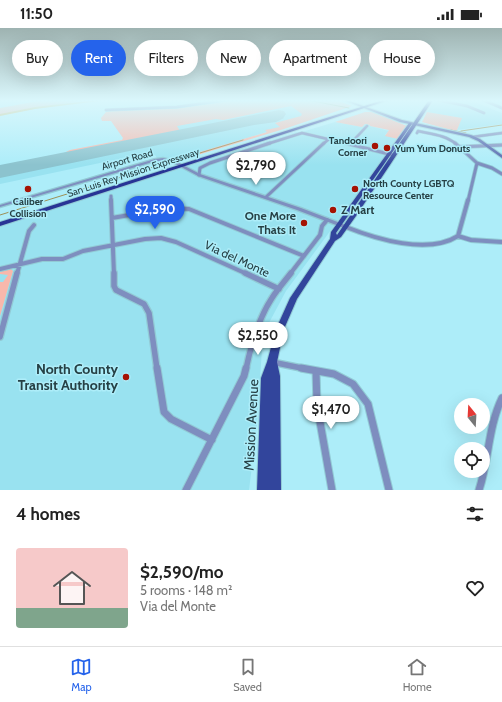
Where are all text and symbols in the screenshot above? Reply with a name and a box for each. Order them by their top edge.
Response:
text: 11:50 [20,5,53,23]
chip: Buy [12,40,63,76]
chip: Rent [71,40,126,76]
chip: Filters [134,40,198,76]
chip: New [206,40,261,76]
chip: Apartment [269,40,361,76]
chip: House [369,40,435,76]
place label: Tandoori Corner [329,134,368,159]
marker: Tandoori Corner [370,141,380,151]
place label: Yum Yum Donuts [394,142,470,155]
marker: Yum Yum Donuts [382,143,392,153]
street label: San Luis Rey Mission Expressway [65,145,201,200]
street label: Airport Road [100,146,154,173]
pin: $2,790 [223,152,289,186]
text: $2,790 [236,157,276,173]
place label: North County LGBTQ Resource Center [363,177,455,202]
marker: Caliber Collision [23,184,33,194]
marker: North County LGBTQ Resource Center [350,184,360,194]
place label: Caliber Collision [9,195,47,220]
pin: $2,590 [122,196,188,230]
text: $2,590 [135,201,175,217]
place label: Z Mart [341,202,374,217]
marker: Z Mart [328,205,338,215]
place label: One More Thats It [245,208,296,237]
marker: One More Thats It [299,218,309,228]
street label: Via del Monte [202,237,272,280]
pin: $2,550 [225,322,291,356]
text: $2,550 [238,327,278,343]
place label: North County Transit Authority [18,360,118,394]
marker: North County Transit Authority [121,372,131,382]
street label: Mission Avenue [240,379,262,471]
pin: $1,470 [298,396,364,430]
north arrow [454,398,490,434]
map controls [454,398,490,478]
text: $1,470 [311,401,351,417]
button: locate [454,442,490,478]
icon: filters [464,503,486,525]
text: 4 homes [16,504,80,524]
text: $2,590/mo [140,562,223,582]
icon: home [48,564,96,612]
icon: heart [464,577,486,599]
text: 5 rooms · 148 m² [140,582,232,598]
text: Via del Monte [140,598,216,614]
tab: Map [70,656,92,694]
tab: Saved [233,656,262,694]
tab: Home [403,656,432,694]

